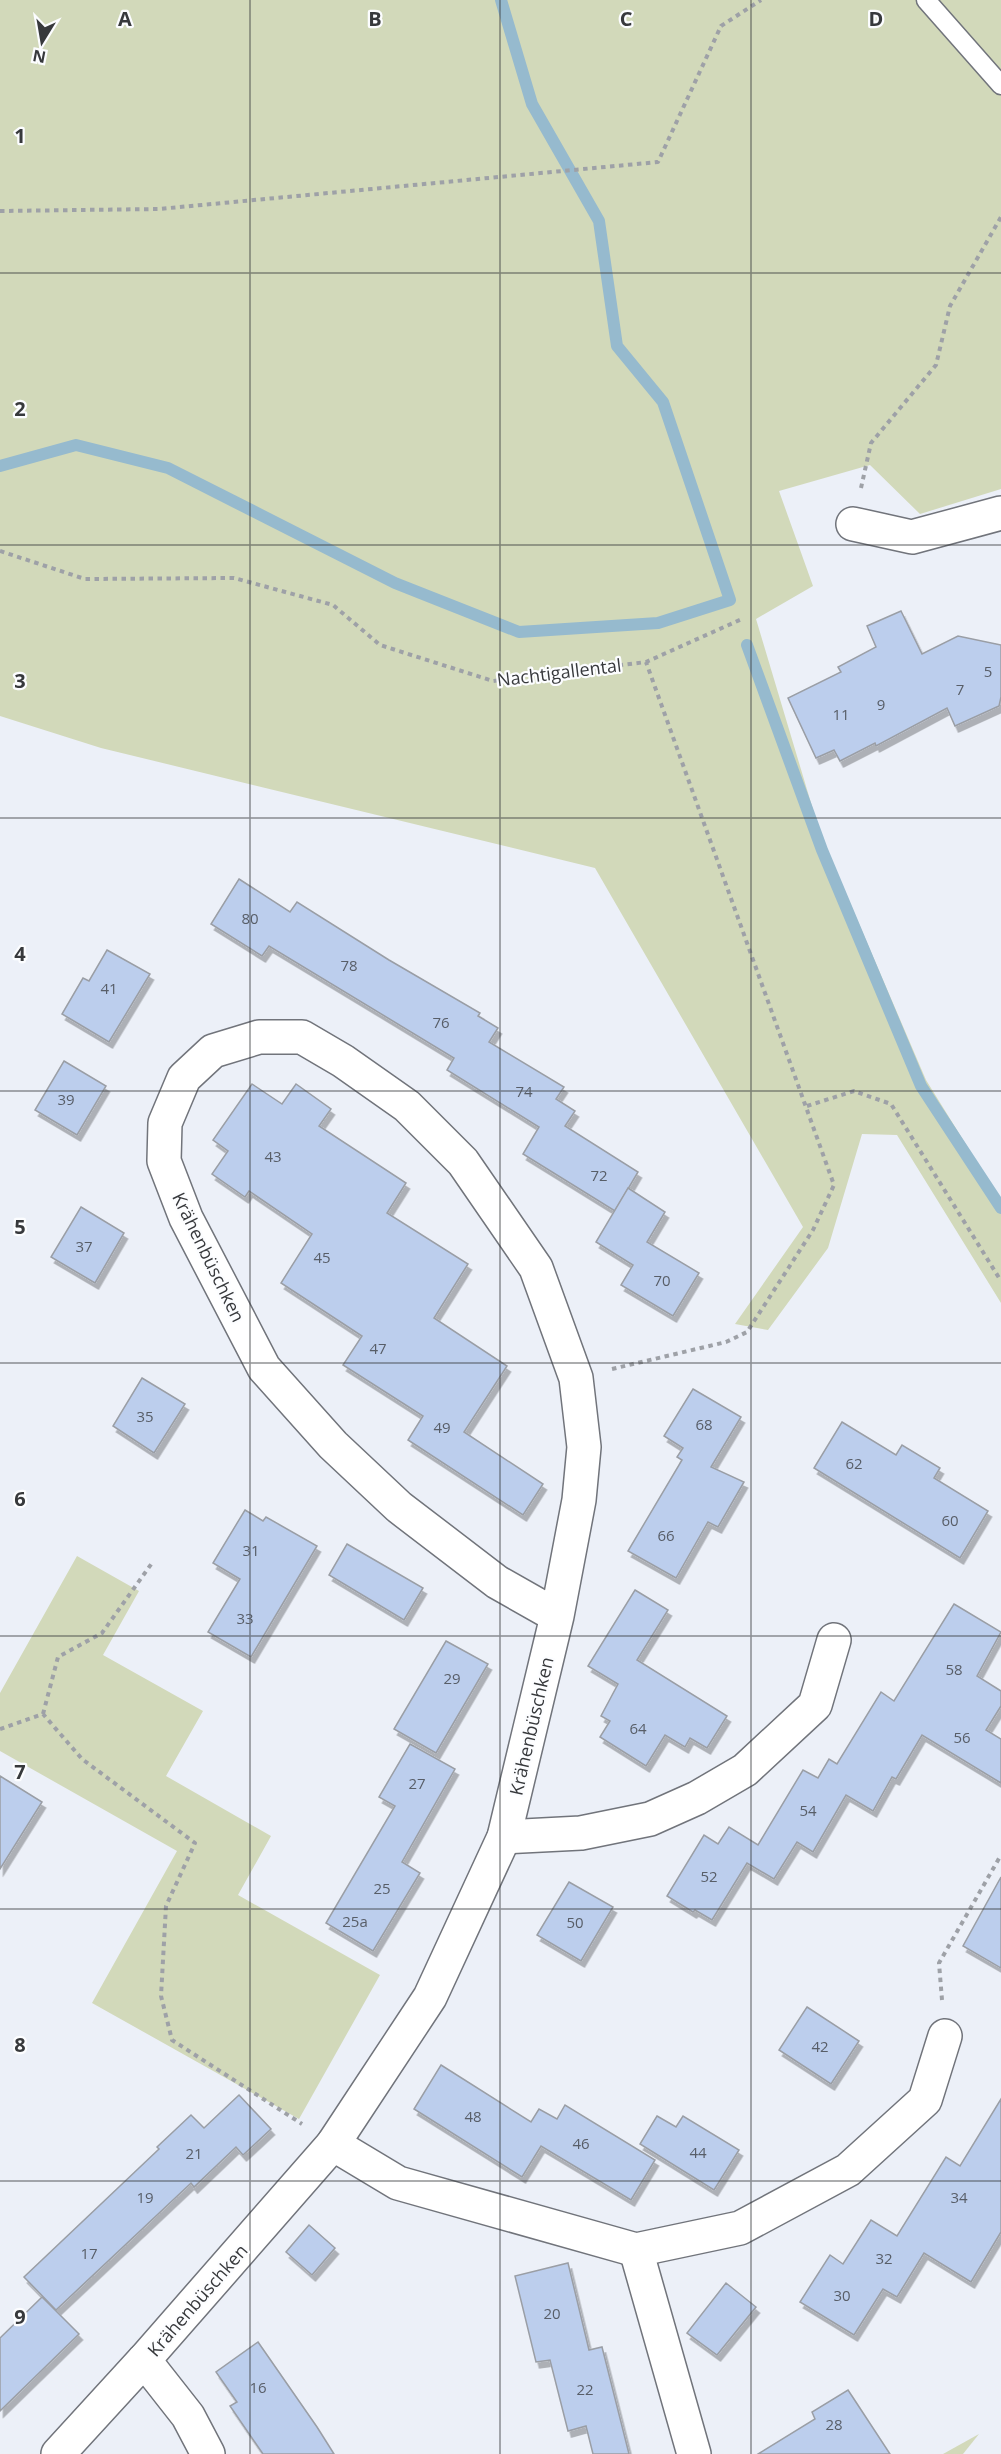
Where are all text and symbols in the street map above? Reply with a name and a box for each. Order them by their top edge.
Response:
text: A [118,5,132,32]
text: B [368,5,382,32]
text: C [620,5,633,32]
text: D [869,5,883,32]
north arrow [12,12,72,72]
text: N [31,45,48,69]
text: 1 [14,122,26,149]
text: 2 [14,395,26,422]
street label: Nachtigallental [495,652,623,692]
house number: 5 [984,661,992,681]
text: 3 [14,667,26,694]
house number: 7 [956,679,964,699]
house number: 9 [877,694,885,714]
house number: 11 [832,704,850,724]
house number: 80 [241,908,259,928]
text: 4 [14,940,26,967]
house number: 78 [340,955,358,975]
house number: 41 [100,978,118,998]
house number: 76 [432,1012,450,1032]
house number: 74 [515,1081,533,1101]
house number: 39 [57,1089,75,1109]
house number: 43 [264,1146,282,1166]
house number: 72 [590,1165,608,1185]
street label: Krähenbüschken [167,1188,251,1326]
text: 5 [14,1213,26,1240]
house number: 37 [75,1236,93,1256]
house number: 45 [313,1247,331,1267]
house number: 70 [653,1270,671,1290]
house number: 47 [369,1338,387,1358]
house number: 35 [136,1406,154,1426]
house number: 68 [695,1414,713,1434]
house number: 49 [433,1417,451,1437]
house number: 62 [845,1453,863,1473]
text: 6 [14,1485,26,1512]
house number: 60 [941,1510,959,1530]
house number: 66 [657,1525,675,1545]
house number: 31 [242,1540,260,1560]
house number: 33 [236,1608,254,1628]
street label: Krähenbüschken [503,1654,559,1798]
house number: 58 [945,1659,963,1679]
house number: 29 [443,1668,461,1688]
house number: 64 [629,1718,647,1738]
house number: 56 [953,1727,971,1747]
text: 7 [14,1758,26,1785]
house number: 27 [408,1773,426,1793]
house number: 54 [799,1800,817,1820]
house number: 52 [700,1866,718,1886]
house number: 25 [373,1878,391,1898]
house number: 25a [342,1911,368,1931]
house number: 50 [566,1912,584,1932]
text: 8 [14,2031,26,2058]
house number: 42 [811,2036,829,2056]
house number: 48 [464,2106,482,2126]
house number: 46 [572,2133,590,2153]
house number: 44 [689,2142,707,2162]
house number: 21 [185,2143,203,2163]
house number: 19 [136,2187,154,2207]
house number: 34 [950,2187,968,2207]
street label: Krähenbüschken [142,2239,252,2361]
house number: 17 [80,2243,98,2263]
house number: 32 [875,2248,893,2268]
house number: 30 [833,2285,851,2305]
text: 9 [14,2303,26,2330]
house number: 20 [543,2303,561,2323]
house number: 16 [249,2377,267,2397]
house number: 22 [576,2379,594,2399]
house number: 28 [825,2414,843,2434]

